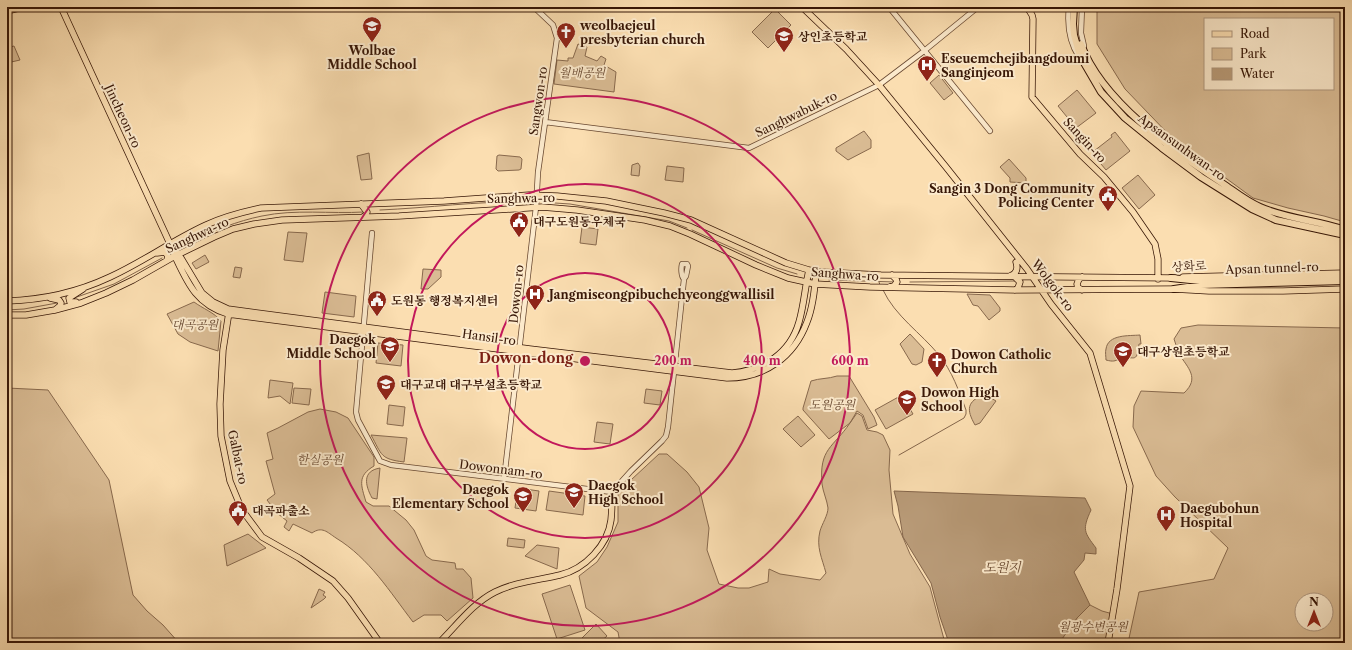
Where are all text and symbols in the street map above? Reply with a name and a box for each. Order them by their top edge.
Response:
school or university icon: Wolbae Middle School [361,15,383,43]
place label: weolbaejeul presbyterian church [579,18,706,47]
legend [1204,18,1334,90]
church icon: weolbaejeul presbyterian church [555,21,577,49]
school or university icon: 상인초등학교 [773,25,795,53]
text: Road [1240,26,1270,41]
place label: 상인초등학교 [798,29,868,44]
place label: Wolbae Middle School [327,43,417,72]
text: Park [1240,46,1267,61]
place label: Eseuemchejibangdoumi Sanginjeom [941,51,1090,80]
hospital icon: Eseuemchejibangdoumi Sanginjeom [916,54,938,82]
park label: 월배공원 [559,65,607,80]
street label: Sangwon-ro [526,66,550,136]
text: Water [1239,66,1274,81]
street label: Jincheon-ro [101,80,144,150]
street label: Sanghwabuk-ro [753,88,839,140]
street label: Apsansunhwan-ro [1135,110,1228,184]
street label: Sangin-ro [1060,114,1110,166]
place label: Sangin 3 Dong Community Policing Center [929,181,1095,210]
public building icon: Sangin 3 Dong Community Policing Center [1097,184,1119,212]
street label: Sanghwa-ro [487,190,555,206]
public building icon: 대구도원동우체국 [508,210,530,238]
street label: Sanghwa-ro [163,214,231,256]
place label: 대구도원동우체국 [533,214,626,229]
street label: Wolgok-ro [1028,255,1077,314]
street label: 상화로 [1171,258,1207,274]
street label: Apsan tunnel-ro [1224,259,1319,277]
street label: Dowon-ro [505,264,527,324]
street label: Sanghwa-ro [810,264,880,284]
hospital icon: Jangmiseongpibuchehyeonggwallisil [524,283,546,311]
place label: Jangmiseongpibuchehyeonggwallisil [547,287,775,302]
public building icon: 도원동 행정복지센터 [366,289,388,317]
place label: 도원동 행정복지센터 [391,293,498,308]
park label: 대곡공원 [172,317,220,332]
street label: Hansil-ro [461,326,517,348]
place label: Daegok Middle School [287,332,377,361]
school or university icon: Daegok Middle School [379,335,401,363]
school or university icon: 대구상원초등학교 [1112,340,1134,368]
place label: 대구상원초등학교 [1137,344,1230,359]
place label: Dowon Catholic Church [951,347,1052,376]
district label: Dowon-dong [479,349,574,367]
church icon: Dowon Catholic Church [926,350,948,378]
text: 200 m [654,353,692,368]
text: 400 m [743,353,781,368]
text: 600 m [831,353,869,368]
centre of rings [578,354,592,368]
school or university icon: 대구교대 대구부설초등학교 [375,373,397,401]
place label: 대구교대 대구부설초등학교 [400,377,543,392]
place label: Dowon High School [921,385,1000,414]
school or university icon: Dowon High School [896,388,918,416]
park label: 도원공원 [809,397,857,412]
street label: Galbat-ro [225,428,251,486]
park label: 한실공원 [297,452,345,467]
street label: Dowonnam-ro [458,456,544,482]
place label: Daegok High School [588,478,663,507]
school or university icon: Daegok High School [563,481,585,509]
place label: Daegok Elementary School [392,482,510,511]
school or university icon: Daegok Elementary School [512,485,534,513]
public building icon: 대곡파출소 [227,499,249,527]
place label: Daegubohun Hospital [1180,501,1260,530]
place label: 대곡파출소 [252,503,310,518]
hospital icon: Daegubohun Hospital [1155,504,1177,532]
water label: 도원지 [983,559,1022,575]
north arrow [1294,592,1334,632]
text: N [1309,595,1319,609]
park label: 월광수변공원 [1058,619,1129,634]

